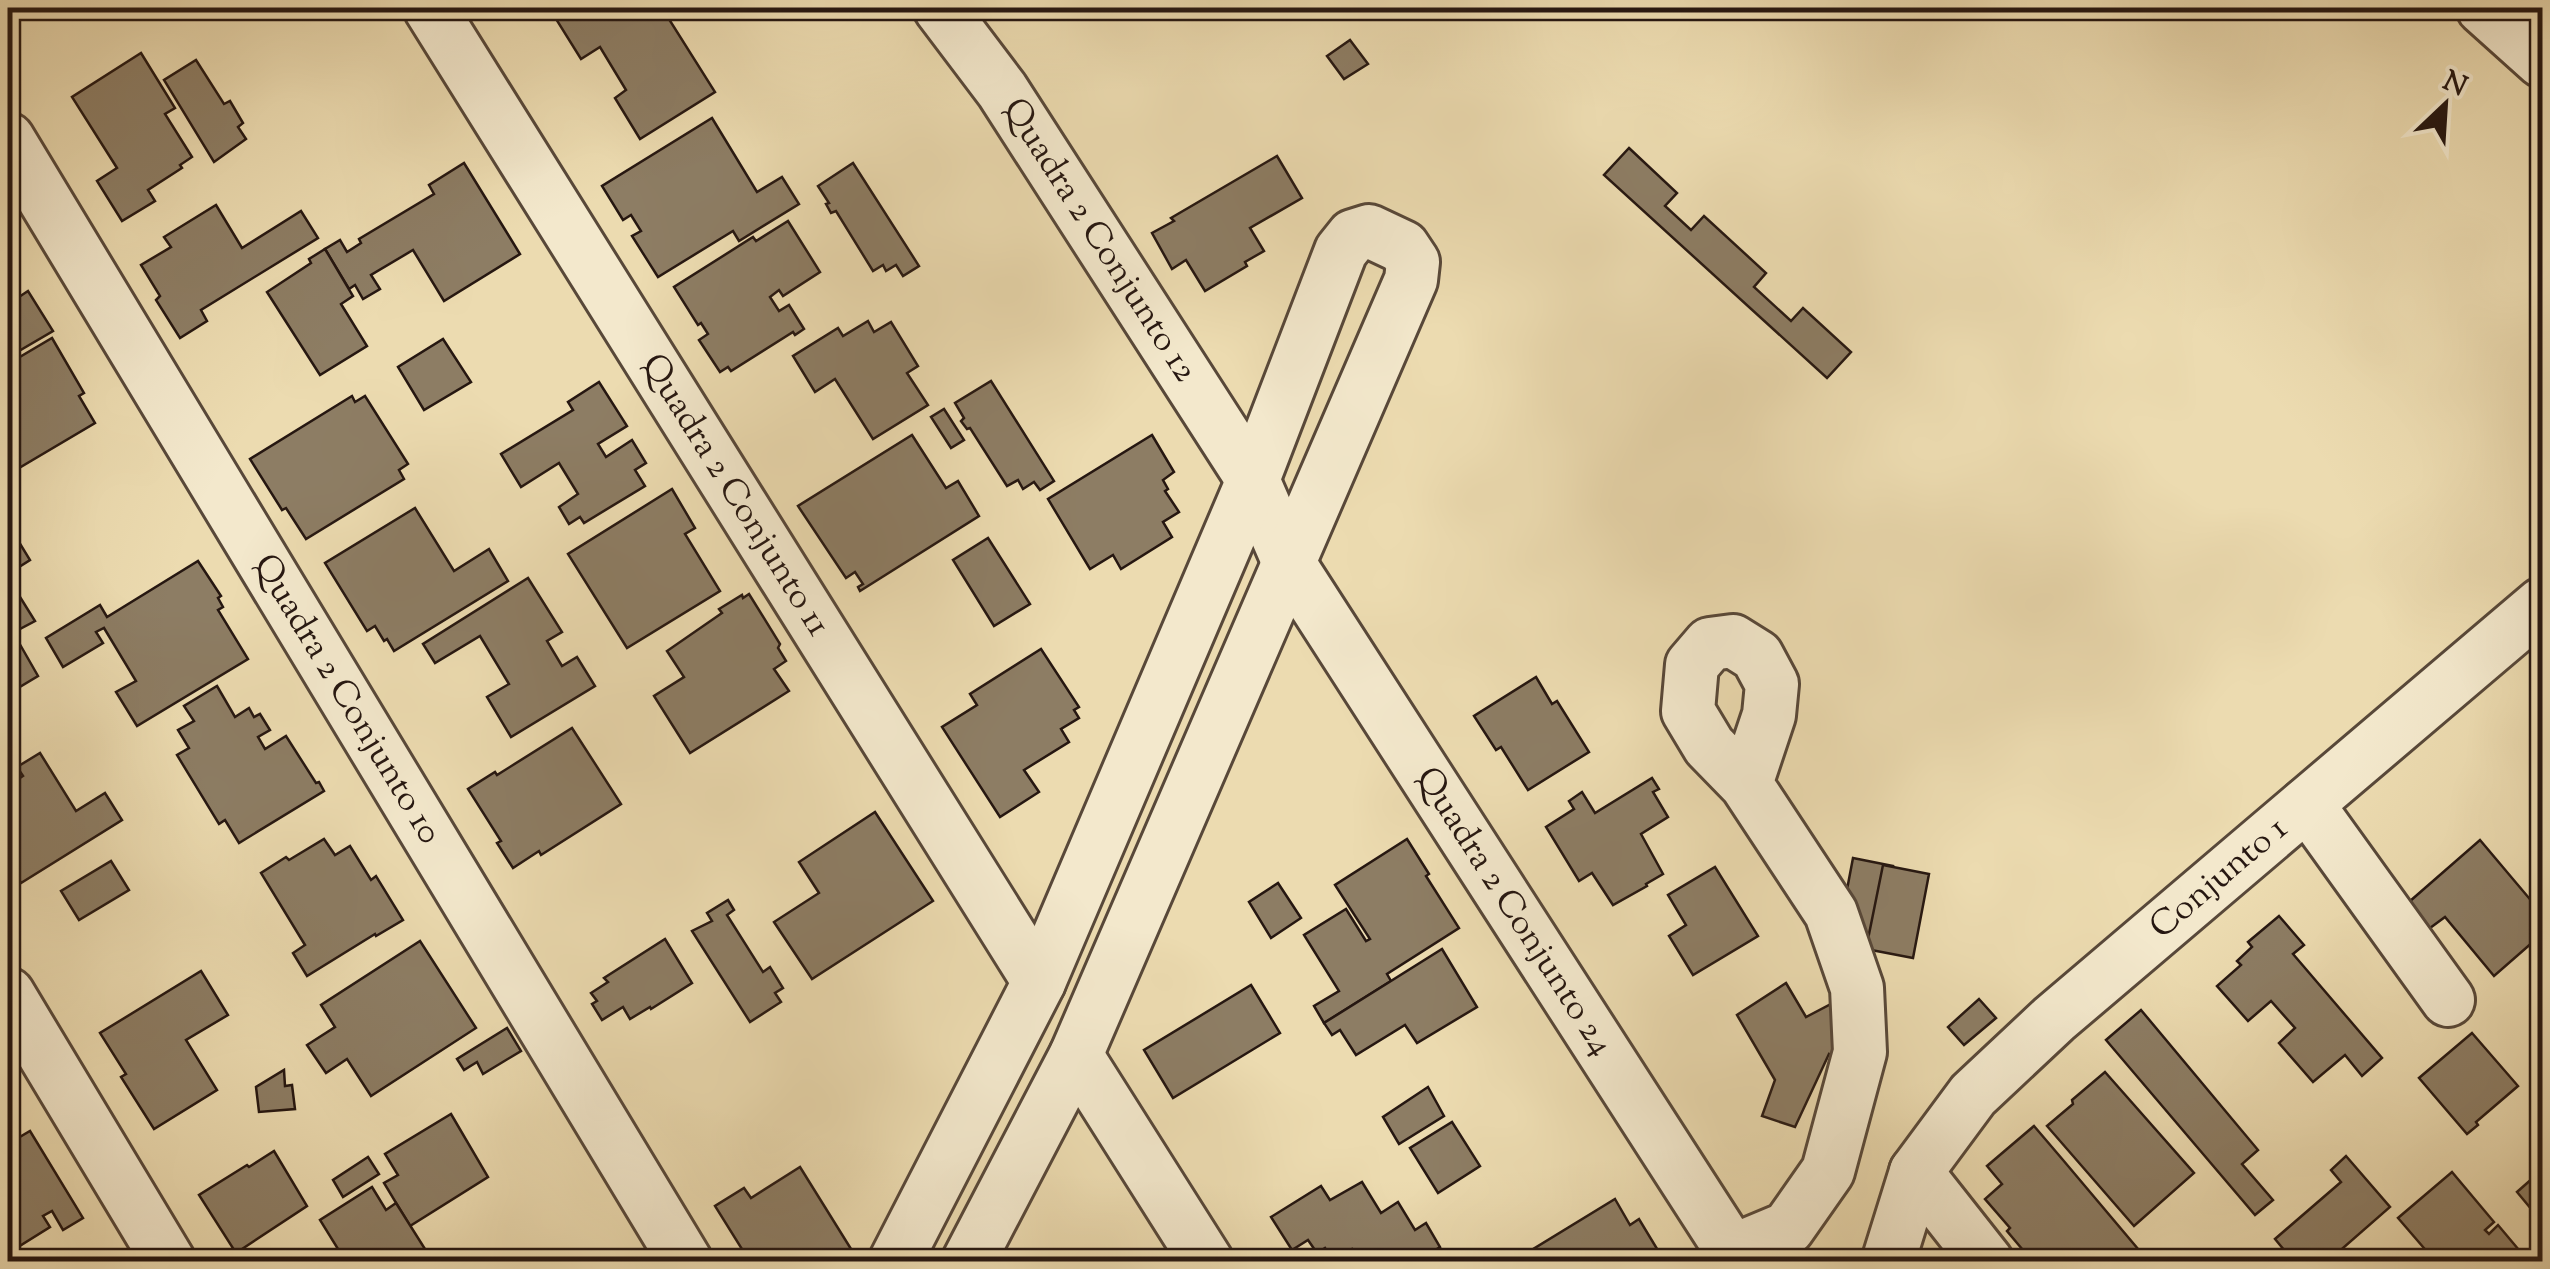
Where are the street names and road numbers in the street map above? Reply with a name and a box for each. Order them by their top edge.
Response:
street label: Quadra 2 Conjunto 12 [989,89,1209,393]
street label: Quadra 2 Conjunto 11 [627,344,843,647]
street label: Quadra 2 Conjunto 10 [239,545,454,854]
street label: Quadra 2 Conjunto 24 [1401,757,1626,1066]
street label: Conjunto 1 [2139,805,2300,952]

